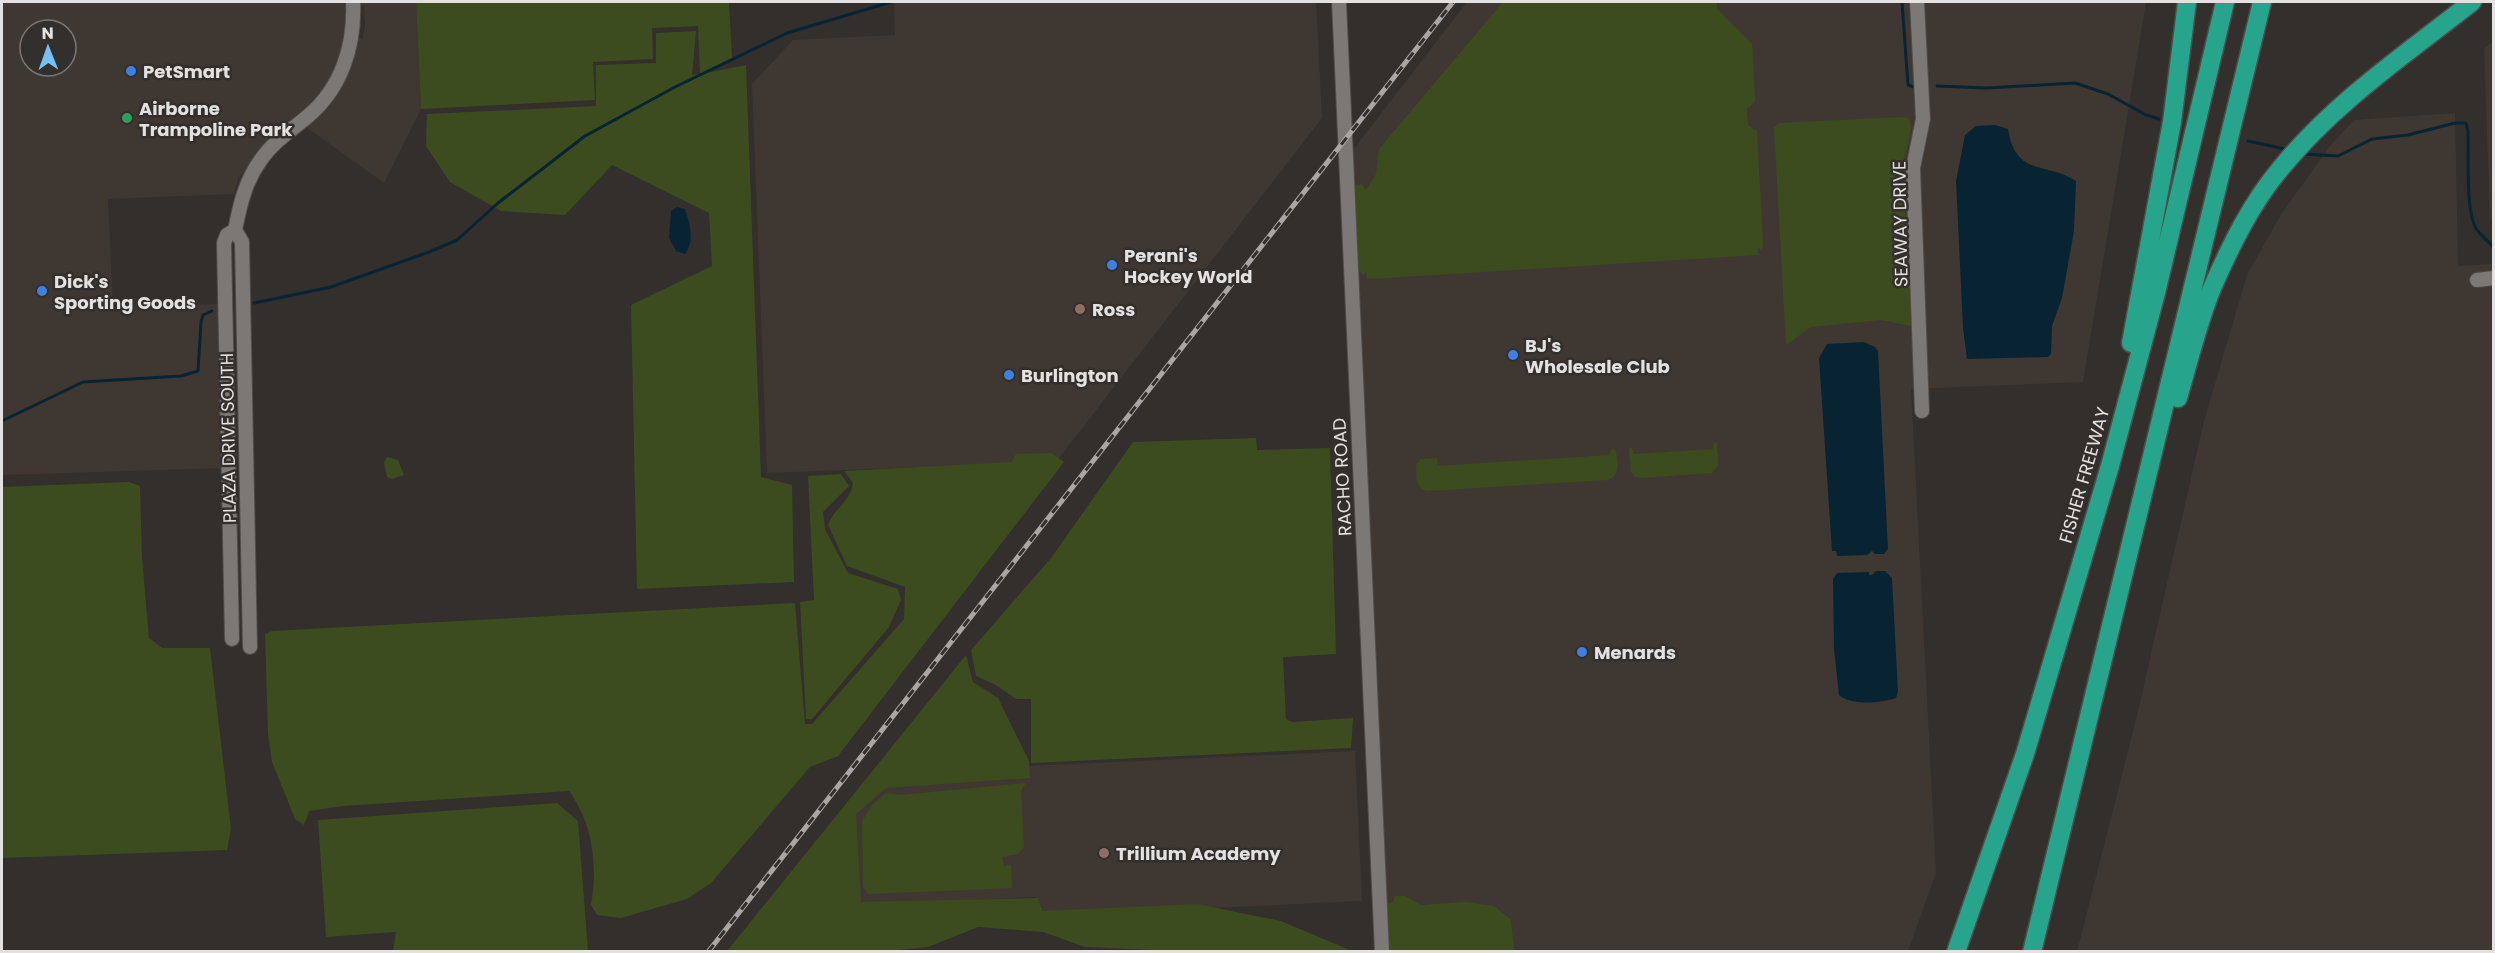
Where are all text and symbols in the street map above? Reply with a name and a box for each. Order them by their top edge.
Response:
north arrow [18,18,78,78]
text: N [42,22,54,45]
place label: PetSmart [143,59,230,84]
marker: PetSmart [124,64,138,78]
place label: Airborne Trampoline Park [139,96,293,142]
marker: Airborne Trampoline Park [120,111,134,125]
street label: SEAWAY DRIVE [1886,161,1914,287]
place label: Perani's Hockey World [1124,243,1253,289]
marker: Perani's Hockey World [1105,258,1119,272]
place label: Dick's Sporting Goods [54,269,196,315]
marker: Dick's Sporting Goods [35,284,49,298]
place label: Ross [1092,297,1135,322]
marker: Ross [1073,302,1087,316]
place label: BJ's Wholesale Club [1525,333,1670,379]
marker: BJ's Wholesale Club [1506,348,1520,362]
street label: PLAZA DRIVE SOUTH [214,353,242,523]
place label: Burlington [1021,363,1119,388]
marker: Burlington [1002,368,1016,382]
street label: FISHER FREEWAY [2053,404,2115,546]
street label: RACHO ROAD [1326,417,1358,537]
place label: Menards [1594,640,1676,665]
marker: Menards [1575,645,1589,659]
place label: Trillium Academy [1116,841,1281,866]
marker: Trillium Academy [1097,846,1111,860]

